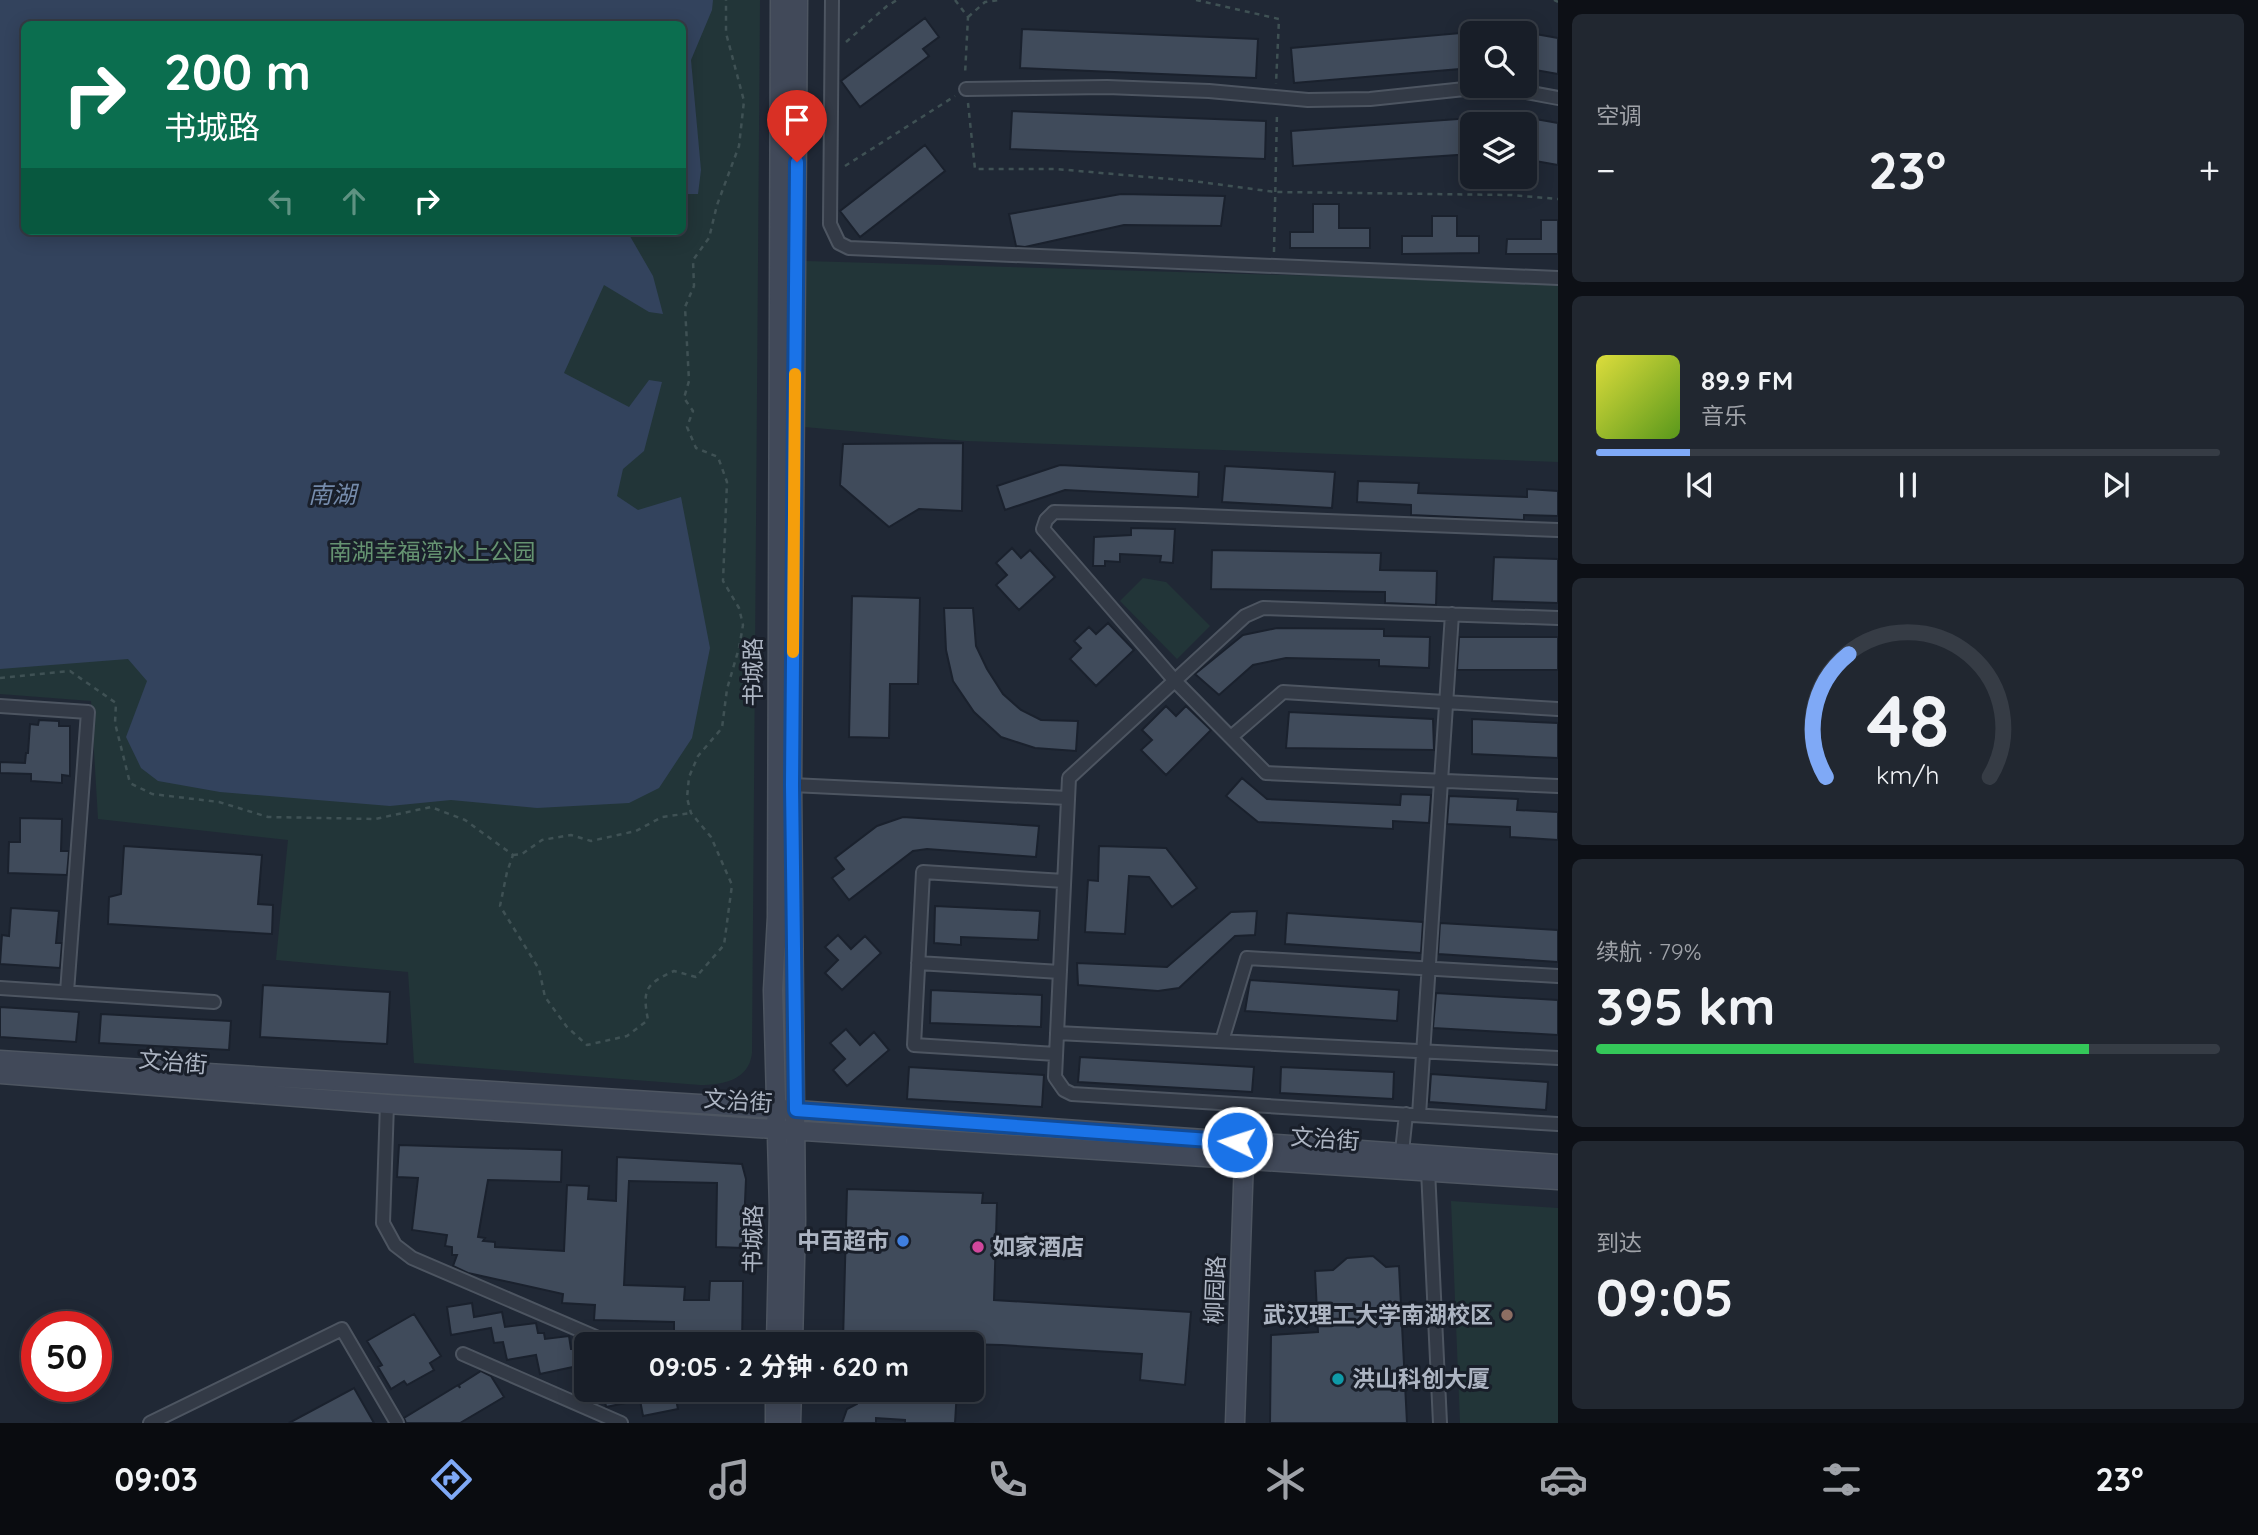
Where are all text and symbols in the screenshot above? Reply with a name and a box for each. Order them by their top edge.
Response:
map controls [1460,21,1537,189]
button: search [1460,21,1537,98]
text: 200 m [164,41,311,102]
icon: right [49,49,140,140]
pin [767,90,827,162]
icon: arrive [778,101,816,139]
text: 空调 [1596,101,1642,130]
text: 书城路 [164,107,260,147]
button: layers [1460,112,1537,189]
text: 23° [1868,137,1946,202]
text: − [1596,146,1616,194]
text: + [2199,146,2220,194]
icon: left [262,182,300,220]
icon: ahead [335,182,373,220]
icon: right [408,182,446,220]
text: 89.9 FM [1701,364,1793,397]
text: 音乐 [1701,401,1747,430]
icon: previous [1681,466,1719,504]
icon: pause [1889,466,1927,504]
icon: next [2097,466,2135,504]
water label: 南湖 [308,479,360,509]
park label: 南湖幸福湾水上公园 [329,537,536,566]
street label: 书城路 [738,638,767,707]
text: 48 [1867,675,1949,766]
text: km/h [1876,759,1940,790]
text: 续航 · 79% [1596,937,1702,966]
text: 395 km [1596,973,1776,1038]
street label: 文治街 [137,1044,209,1079]
street label: 文治街 [703,1084,773,1117]
position arrow [1200,1105,1274,1179]
street label: 文治街 [1290,1122,1360,1155]
street label: 书城路 [737,1204,768,1274]
place label: 中百超市 [797,1226,889,1255]
text: 到达 [1596,1228,1642,1257]
place label: 如家酒店 [992,1232,1084,1261]
marker: 中百超市 [895,1233,911,1249]
marker: 如家酒店 [970,1239,986,1255]
street label: 柳园路 [1199,1255,1230,1325]
text: 09:05 [1596,1264,1734,1329]
place label: 武汉理工大学南湖校区 [1263,1300,1493,1329]
marker: 武汉理工大学南湖校区 [1499,1307,1515,1323]
speed limit sign: 50 [21,1311,112,1402]
text: 09:05 · 2 分钟 · 620 m [649,1350,909,1383]
place label: 洪山科创大厦 [1352,1364,1490,1393]
marker: 洪山科创大厦 [1330,1371,1346,1387]
icon: directions [427,1455,476,1504]
icon: music [705,1455,754,1504]
icon: phone [983,1455,1032,1504]
icon: climate [1261,1455,1310,1504]
icon: car [1539,1455,1588,1504]
icon: filters [1817,1455,1866,1504]
text: 09:03 [115,1459,198,1499]
text: 23° [2095,1459,2143,1499]

